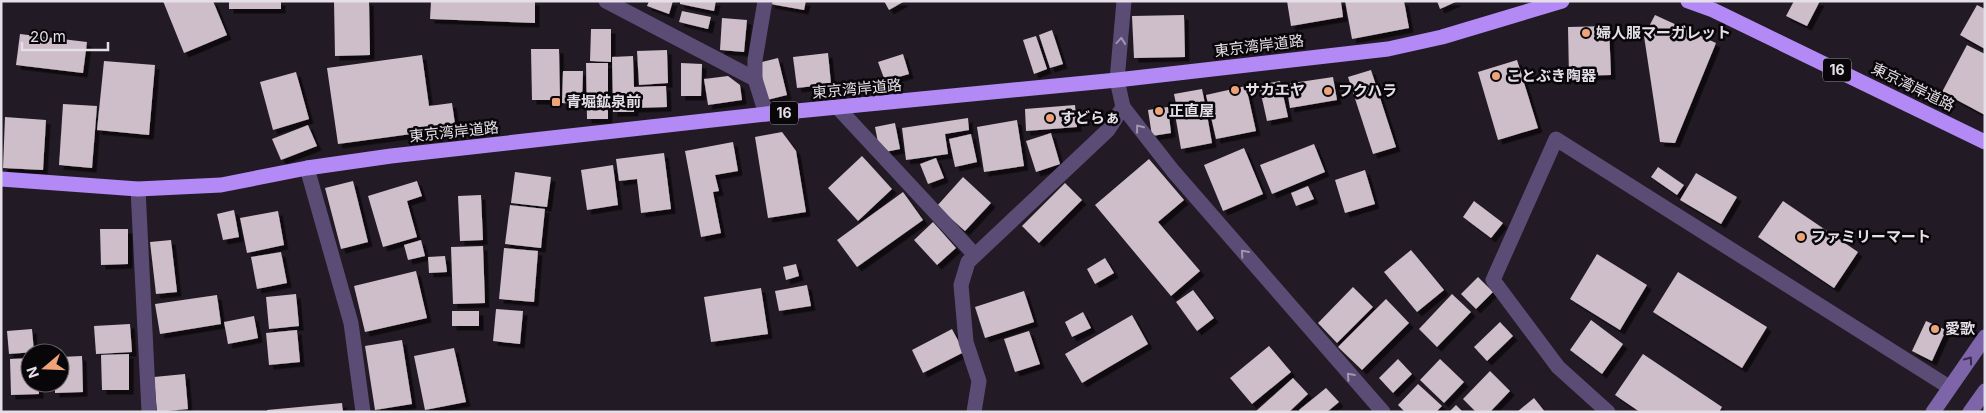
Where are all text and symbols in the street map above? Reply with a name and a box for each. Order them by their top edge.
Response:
scale bar [22,20,109,52]
place label: 婦人服マーガレット [1596,23,1731,42]
text: 20 m [30,27,66,46]
marker: 婦人服マーガレット [1580,27,1592,39]
street label: 東京湾岸道路 [1213,31,1305,60]
one-way arrow [1115,36,1126,44]
road number: 16 [1823,58,1851,82]
street label: 東京湾岸道路 [1869,58,1958,115]
place label: ことぶき陶器 [1506,66,1597,85]
marker: ことぶき陶器 [1490,70,1502,82]
street label: 東京湾岸道路 [811,75,903,102]
place label: サカエヤ [1245,80,1305,99]
place label: フクハラ [1338,81,1397,100]
marker: サカエヤ [1229,84,1241,96]
marker: フクハラ [1322,85,1334,97]
place label: 青堀鉱泉前 [566,92,641,111]
marker: 青堀鉱泉前 [550,96,562,108]
place label: 正直屋 [1169,101,1214,120]
road number: 16 [770,102,798,125]
marker: 正直屋 [1153,105,1165,117]
place label: すどらぁ [1060,108,1120,127]
marker: すどらぁ [1044,112,1056,124]
street label: 東京湾岸道路 [408,117,500,146]
one-way arrow [1136,125,1145,134]
place label: ファミリーマート [1811,227,1931,246]
marker: ファミリーマート [1795,231,1807,243]
one-way arrow [1241,250,1249,259]
place label: 愛歌 [1945,319,1975,338]
marker: 愛歌 [1929,323,1941,335]
north arrow [20,343,70,393]
one-way arrow [1963,357,1971,366]
text: N [22,365,42,380]
one-way arrow [1347,372,1356,381]

